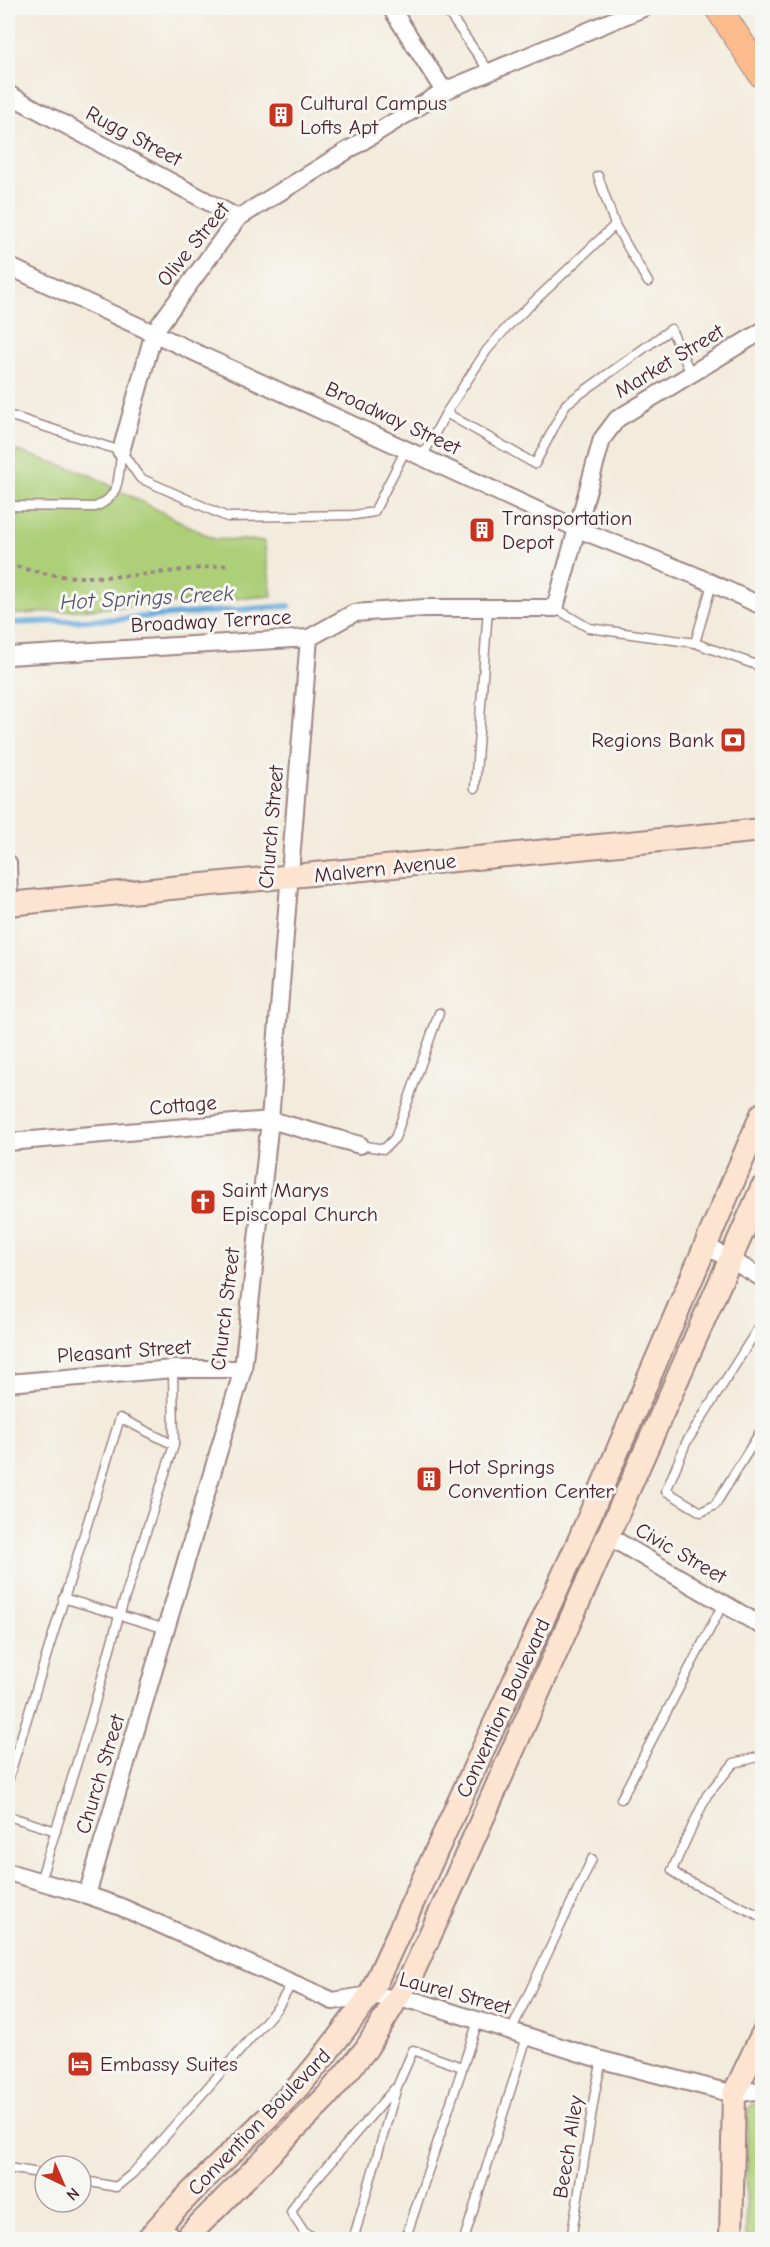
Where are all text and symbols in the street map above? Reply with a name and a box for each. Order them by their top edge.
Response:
place label: Cultural Campus Lofts Apt [300,91,447,139]
building icon: Cultural Campus Lofts Apt [266,100,296,130]
street label: Rugg Street [82,101,187,172]
street label: Olive Street [152,196,235,291]
street label: Market Street [610,319,729,403]
street label: Broadway Street [322,376,465,460]
place label: Transportation Depot [502,506,632,554]
building icon: Transportation Depot [467,515,497,545]
water label: Hot Springs Creek [60,580,235,616]
street label: Broadway Terrace [130,605,292,637]
bank icon: Regions Bank [718,725,748,755]
place label: Regions Bank [591,728,714,752]
street label: Church Street [254,763,288,890]
street label: Malvern Avenue [313,849,457,887]
street label: Cottage [148,1090,218,1120]
place label: Saint Marys Episcopal Church [222,1178,378,1226]
church icon: Saint Marys Episcopal Church [188,1187,218,1217]
street label: Church Street [206,1245,245,1372]
street label: Pleasant Street [56,1334,193,1368]
place label: Hot Springs Convention Center [448,1455,615,1503]
building icon: Hot Springs Convention Center [414,1464,444,1494]
street label: Civic Street [631,1517,732,1589]
street label: Convention Boulevard [451,1615,555,1801]
street label: Church Street [70,1710,130,1837]
street label: Laurel Street [397,1967,514,2020]
street label: Convention Boulevard [183,2044,335,2200]
hotel icon: Embassy Suites [65,2049,95,2079]
place label: Embassy Suites [100,2052,238,2076]
street label: Beech Alley [548,2093,588,2200]
north arrow [33,2154,93,2214]
text: N [63,2184,83,2204]

